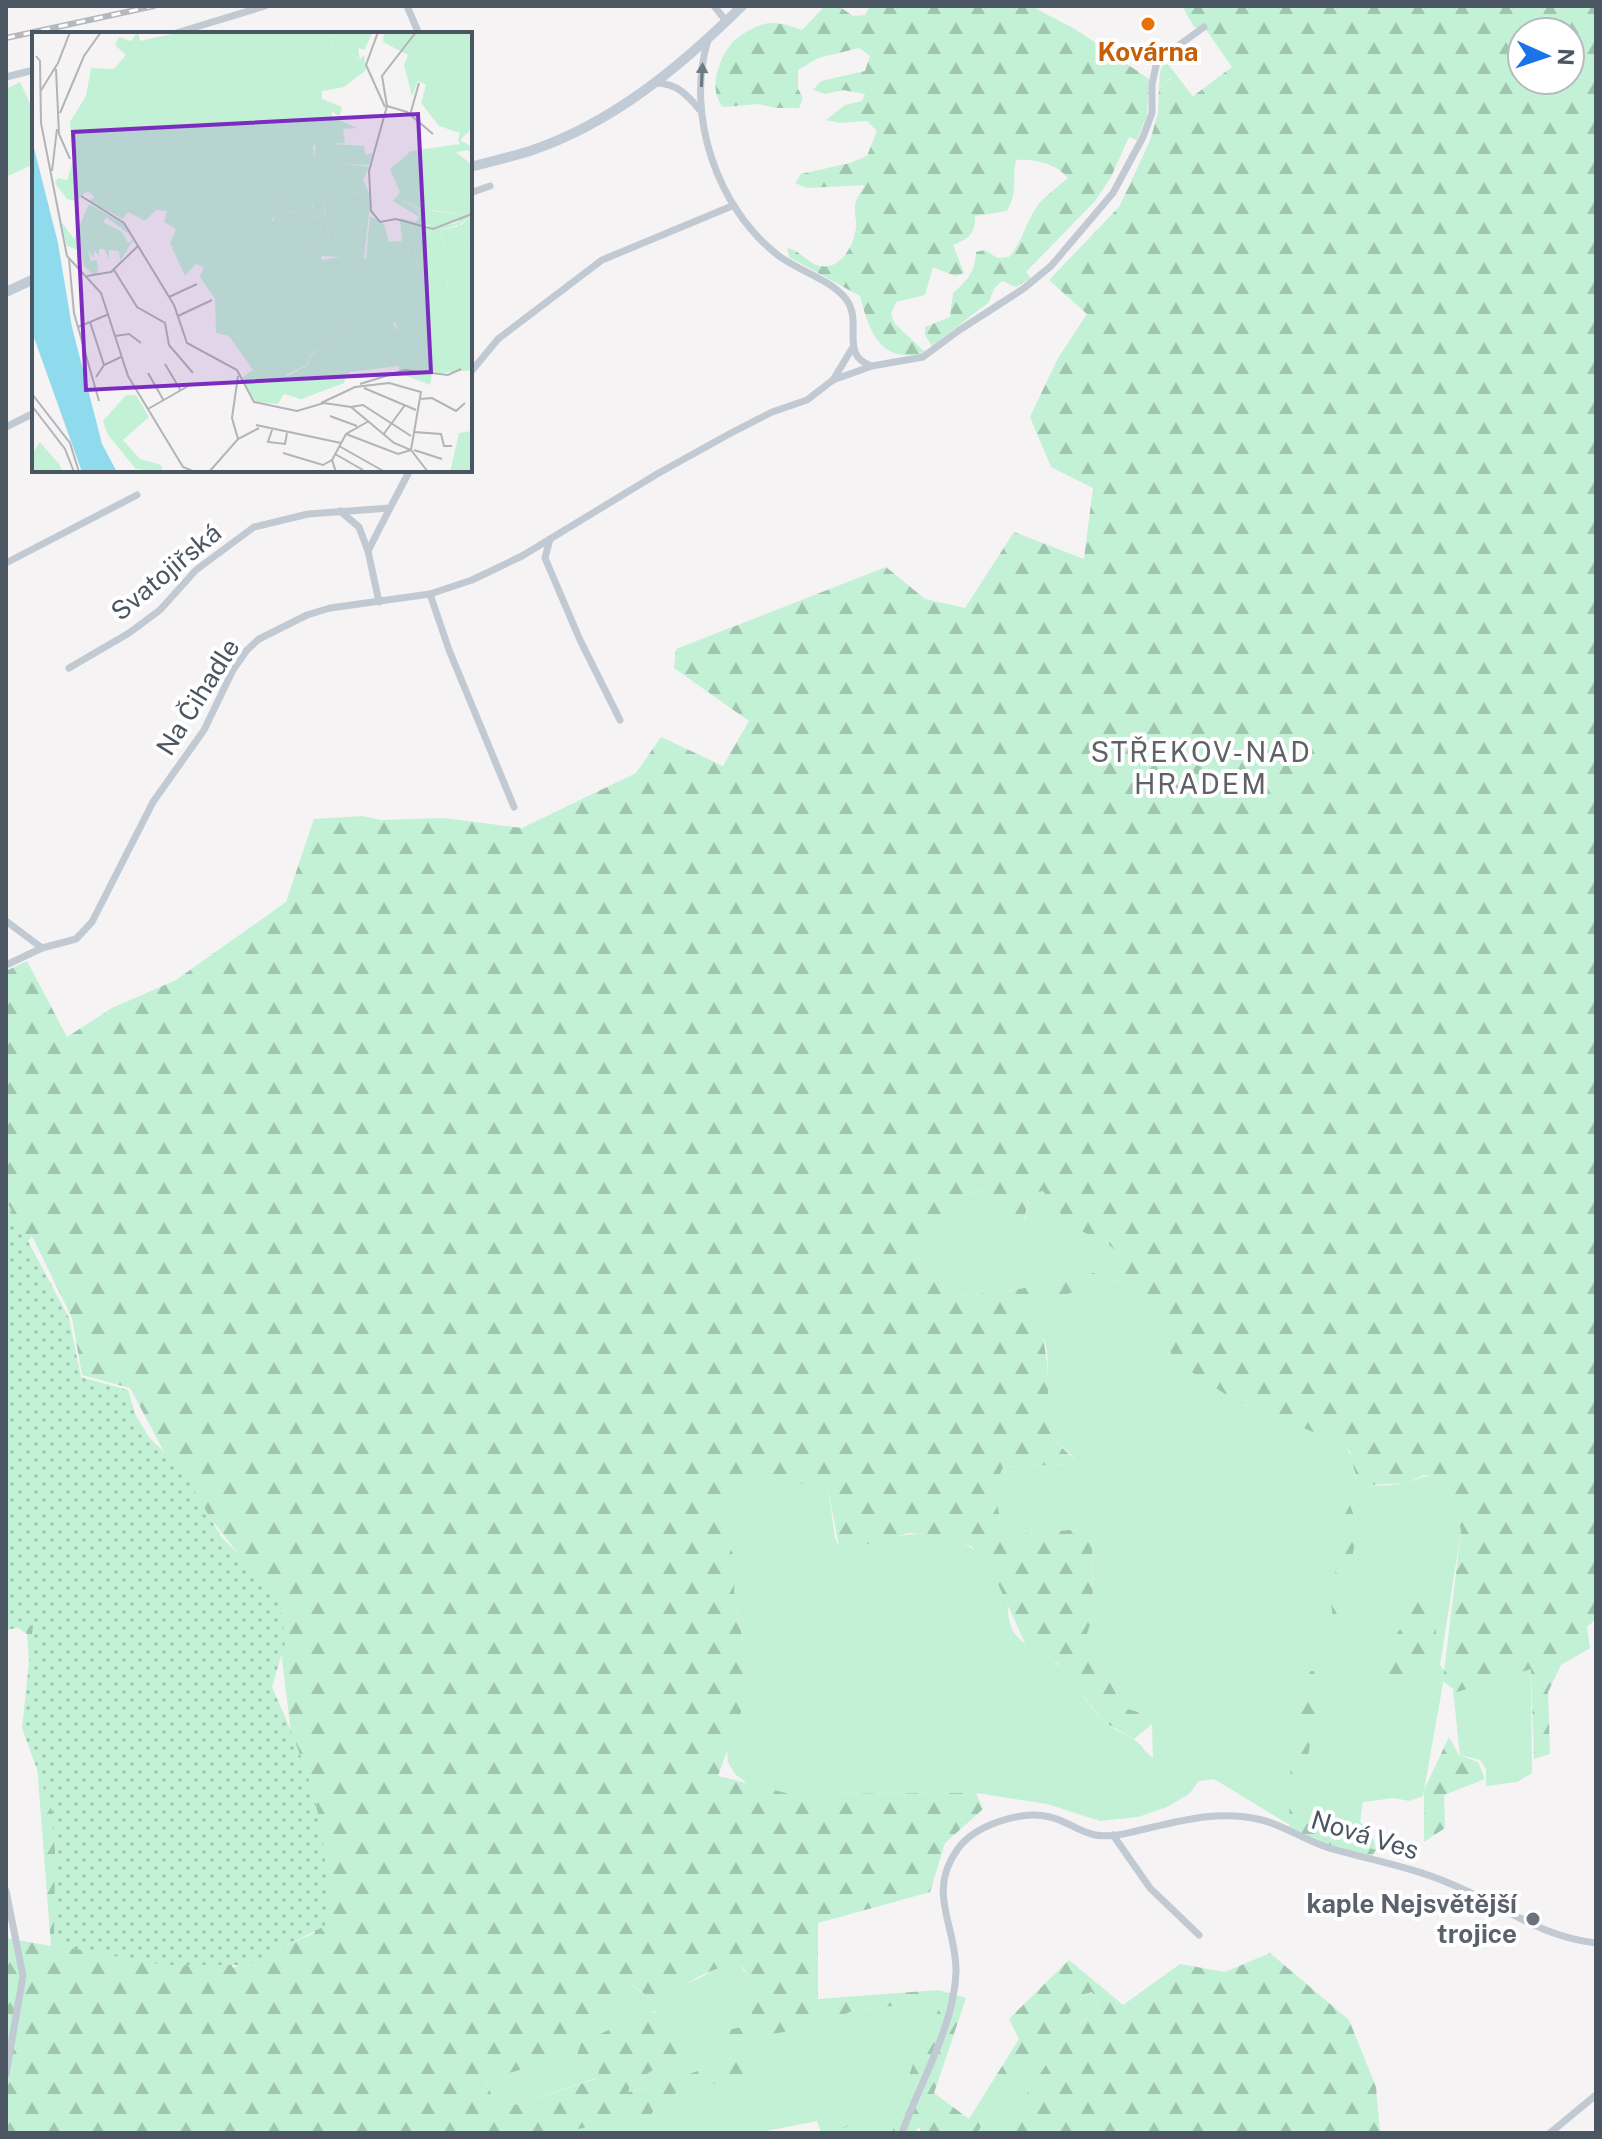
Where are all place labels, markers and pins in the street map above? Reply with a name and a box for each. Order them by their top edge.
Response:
marker: Kovárna [1139,15,1157,33]
place label: Kovárna [1098,36,1198,67]
place label: kaple Nejsvětější trojice [1307,1888,1518,1949]
marker: kaple Nejsvětější trojice [1524,1910,1542,1928]

